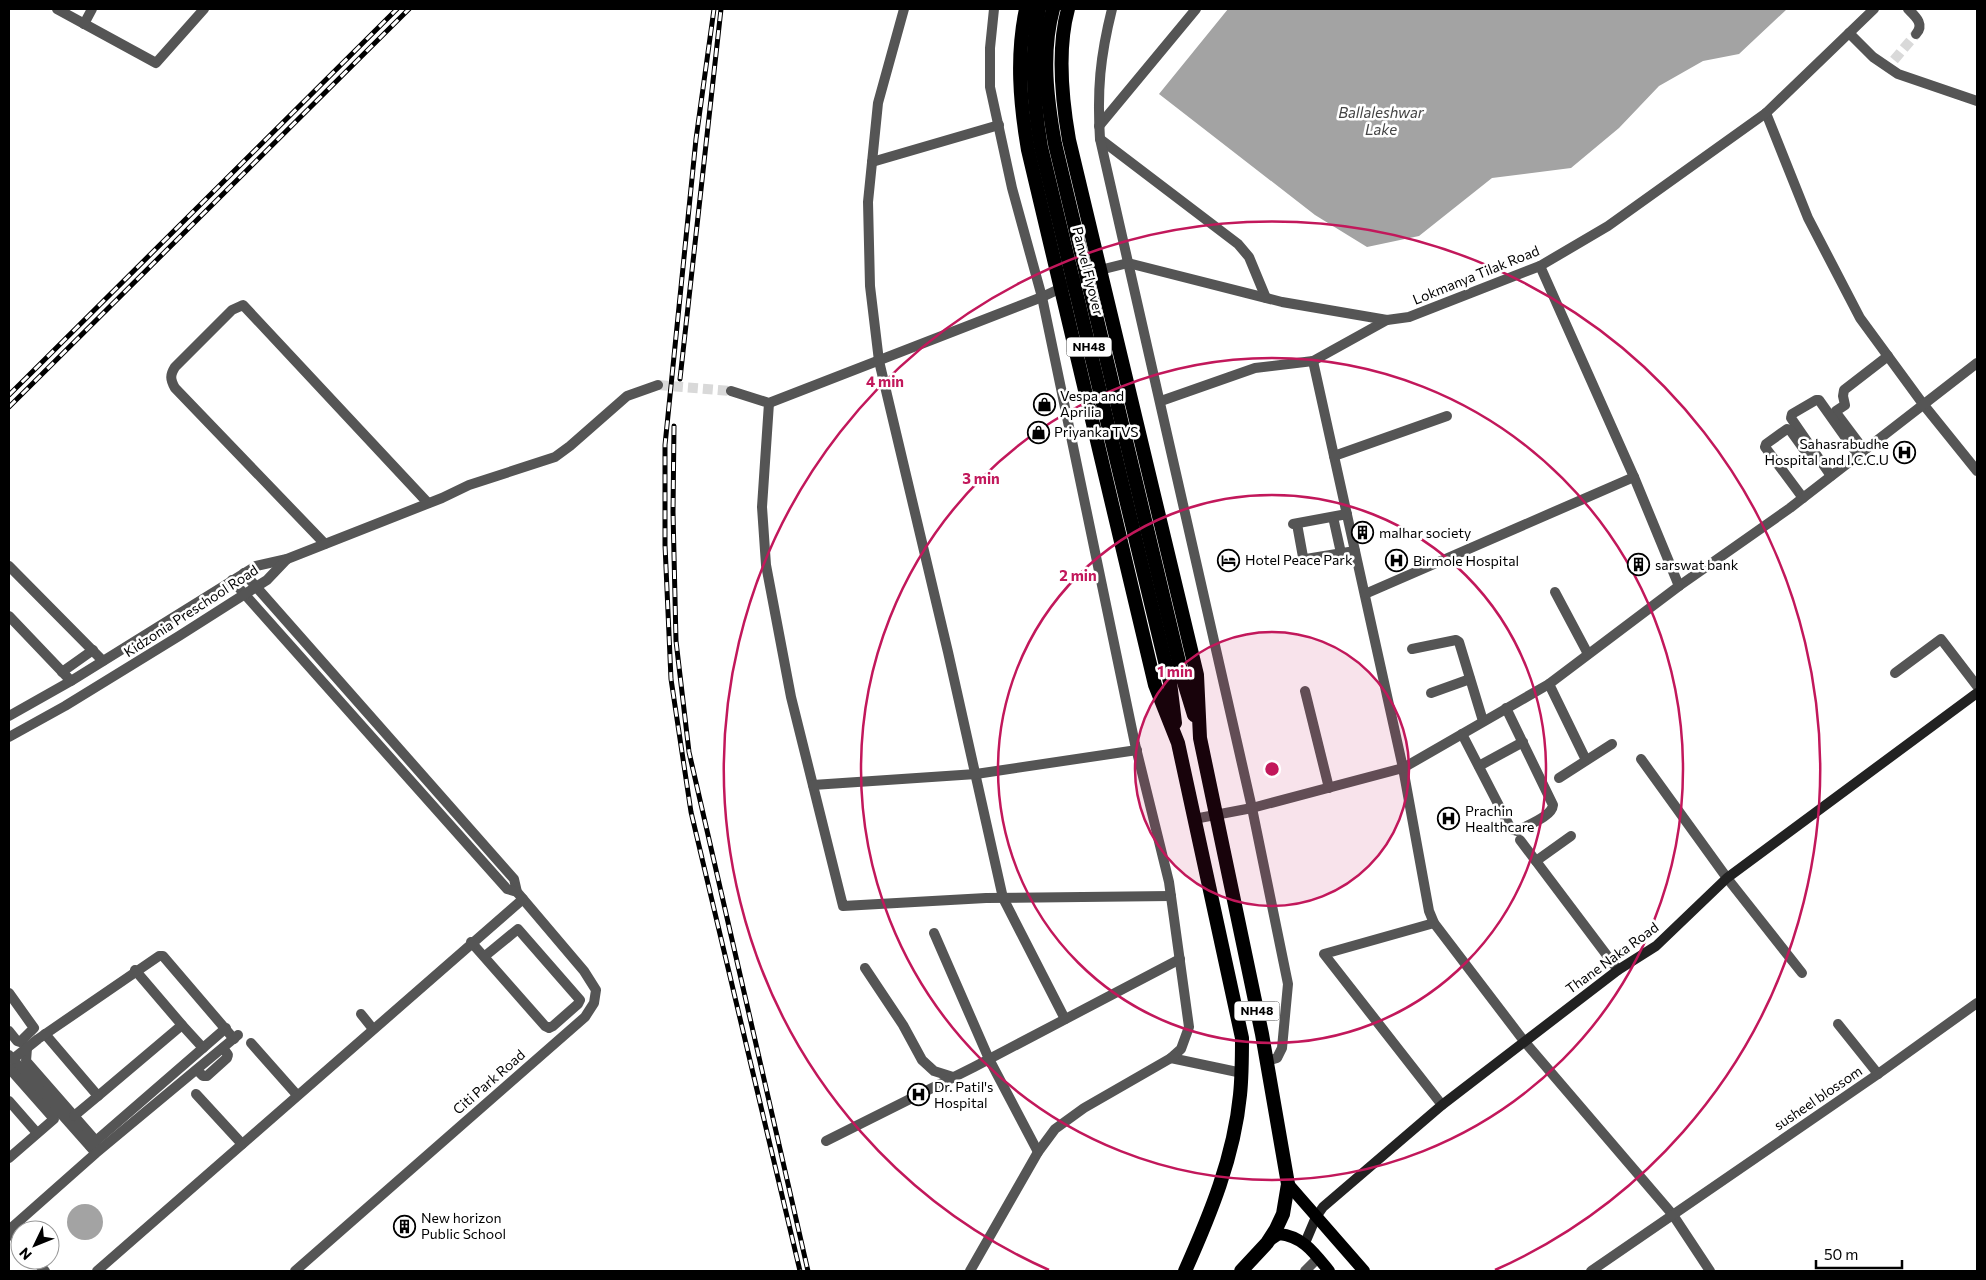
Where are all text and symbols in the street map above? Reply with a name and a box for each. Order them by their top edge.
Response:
water label: Ballaleshwar Lake [1338,103,1425,138]
street label: Panvel Flyover [1069,225,1108,318]
street label: Lokmanya Tilak Road [1410,241,1542,308]
road number: NH48 [1066,338,1112,357]
text: 4 min [866,372,904,390]
place label: Vespa and Aprilia [1060,387,1124,420]
shop icon: Vespa and Aprilia [1032,392,1056,416]
shop icon: Priyanka TVS [1026,420,1050,444]
place label: Priyanka TVS [1054,423,1139,440]
place label: Sahasrabudhe Hospital and I.C.C.U [1764,435,1889,468]
hospital icon: Sahasrabudhe Hospital and I.C.C.U [1893,440,1917,464]
text: 3 min [962,469,1000,487]
building icon: malhar society [1351,521,1375,545]
place label: malhar society [1379,524,1471,541]
hotel icon: Hotel Peace Park [1217,548,1241,572]
hospital icon: Birmole Hospital [1385,549,1409,573]
place label: Hotel Peace Park [1245,551,1353,568]
place label: Birmole Hospital [1413,552,1519,569]
building icon: sarswat bank [1627,553,1651,577]
place label: sarswat bank [1655,556,1739,573]
street label: Kidzonia Preschool Road [120,561,261,660]
text: 2 min [1059,566,1097,584]
text: 1 min [1157,662,1193,680]
centre of rings [1263,760,1281,778]
place label: Prachin Healthcare [1465,802,1535,835]
hospital icon: Prachin Healthcare [1437,807,1461,831]
street label: Thane Naka Road [1562,918,1661,997]
road number: NH48 [1234,1001,1280,1020]
street label: Citi Park Road [449,1046,528,1118]
street label: susheel blossom [1770,1062,1865,1133]
place label: Dr. Patil's Hospital [934,1078,993,1111]
hospital icon: Dr. Patil's Hospital [906,1083,930,1107]
place label: New horizon Public School [421,1209,506,1242]
building icon: New horizon Public School [393,1214,417,1238]
north arrow [10,1220,60,1270]
scale bar [1816,1238,1902,1270]
text: N [15,1245,35,1264]
text: 50 m [1824,1245,1858,1263]

